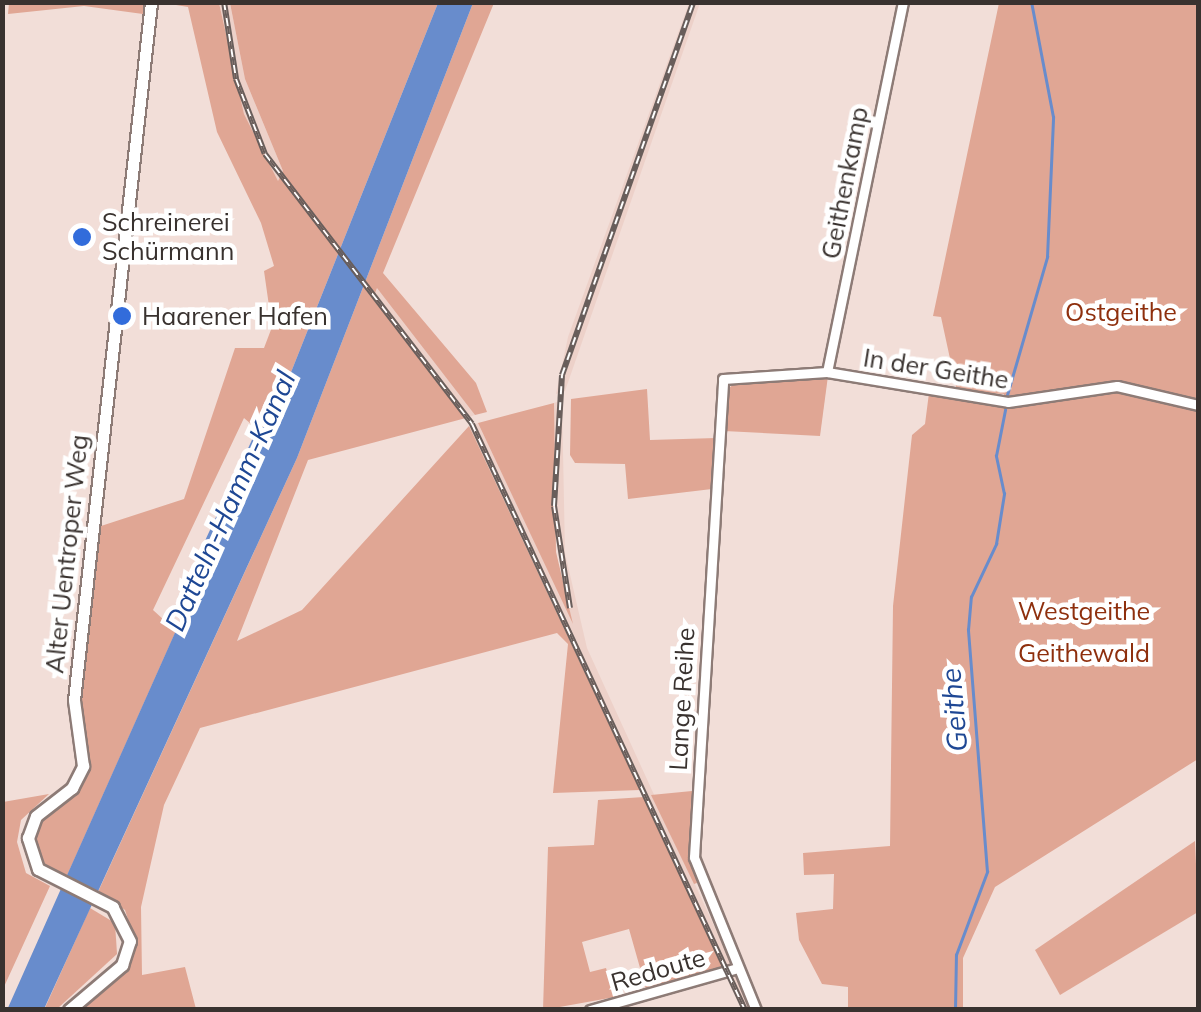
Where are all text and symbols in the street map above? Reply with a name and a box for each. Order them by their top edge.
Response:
street label: Geithenkamp [816,104,874,262]
place label: Schreinerei Schürmann [102,208,234,267]
marker: Schreinerei Schürmann [71,226,93,248]
park label: Ostgeithe [1065,297,1177,327]
place label: Haarener Hafen [142,301,328,331]
marker: Haarener Hafen [111,305,133,327]
street label: In der Geithe [861,343,1011,395]
water label: Datteln-Hamm-Kanal [158,366,302,636]
street label: Alter Uentroper Weg [40,433,94,675]
park label: Westgeithe [1018,596,1150,626]
street label: Lange Reihe [663,627,701,771]
park label: Geithewald [1018,638,1150,668]
water label: Geithe [934,667,974,753]
street label: Redoute [607,942,709,998]

